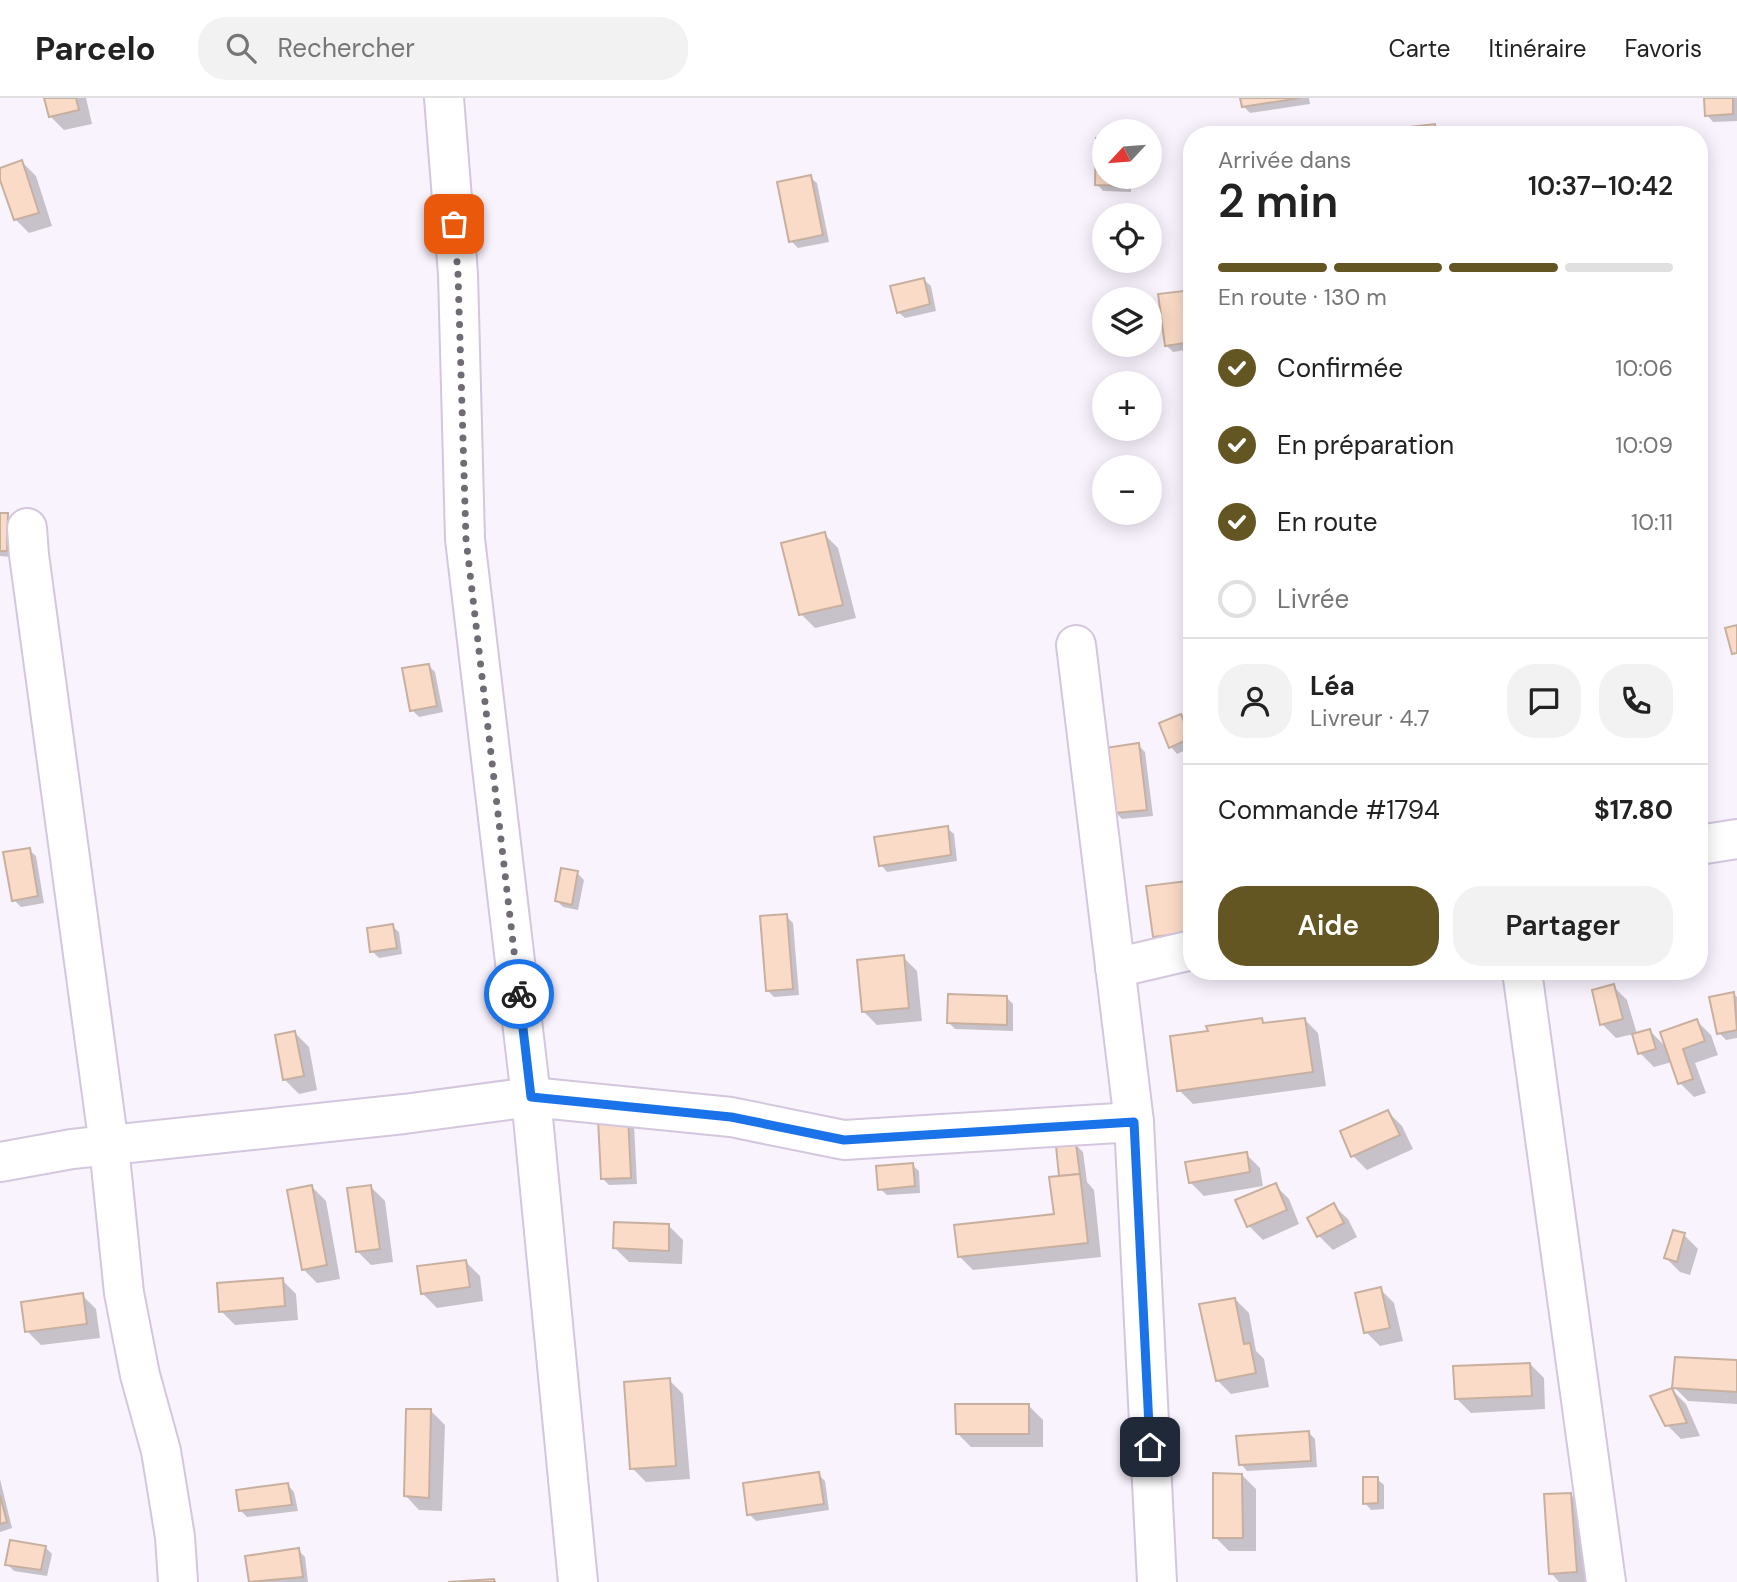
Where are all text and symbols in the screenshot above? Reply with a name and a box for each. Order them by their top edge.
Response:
search box [198,17,688,80]
text: Parcelo [35,27,156,70]
icon: search [222,29,260,67]
text: Rechercher [278,31,415,65]
text: Carte [1389,33,1450,64]
text: Itinéraire [1488,33,1586,64]
text: Favoris [1624,33,1702,64]
north arrow [1092,119,1162,189]
map controls [1092,119,1162,525]
text: Arrivée dans [1218,145,1351,175]
text: 10:37–10:42 [1528,169,1673,203]
text: 2 min [1218,171,1338,231]
pin [424,194,484,254]
button: locate [1092,203,1162,273]
icon: bag [435,205,473,243]
text: En route · 130 m [1218,282,1387,312]
button: layers [1092,287,1162,357]
icon: check [1218,349,1256,387]
text: Confirmée [1277,351,1403,385]
text: 10:06 [1615,353,1673,383]
button: + [1092,371,1162,441]
icon: check [1218,426,1256,464]
text: En préparation [1277,428,1454,462]
text: 10:09 [1615,430,1673,460]
button: − [1092,455,1162,525]
icon: check [1218,503,1256,541]
text: En route [1277,505,1378,539]
text: 10:11 [1631,507,1673,537]
text: Livrée [1277,582,1349,616]
button: person [1218,664,1292,738]
button: chat [1507,664,1581,738]
button: phone [1599,664,1673,738]
text: Léa [1310,669,1355,703]
text: Livreur · 4.7 [1310,703,1430,733]
text: Commande #1794 [1218,793,1440,827]
text: $17.80 [1594,793,1673,827]
button: Aide [1218,886,1439,966]
button: Partager [1453,886,1673,966]
courier [484,959,554,1029]
icon: bike [500,975,538,1013]
pin [1120,1417,1180,1477]
icon: home [1131,1428,1169,1466]

